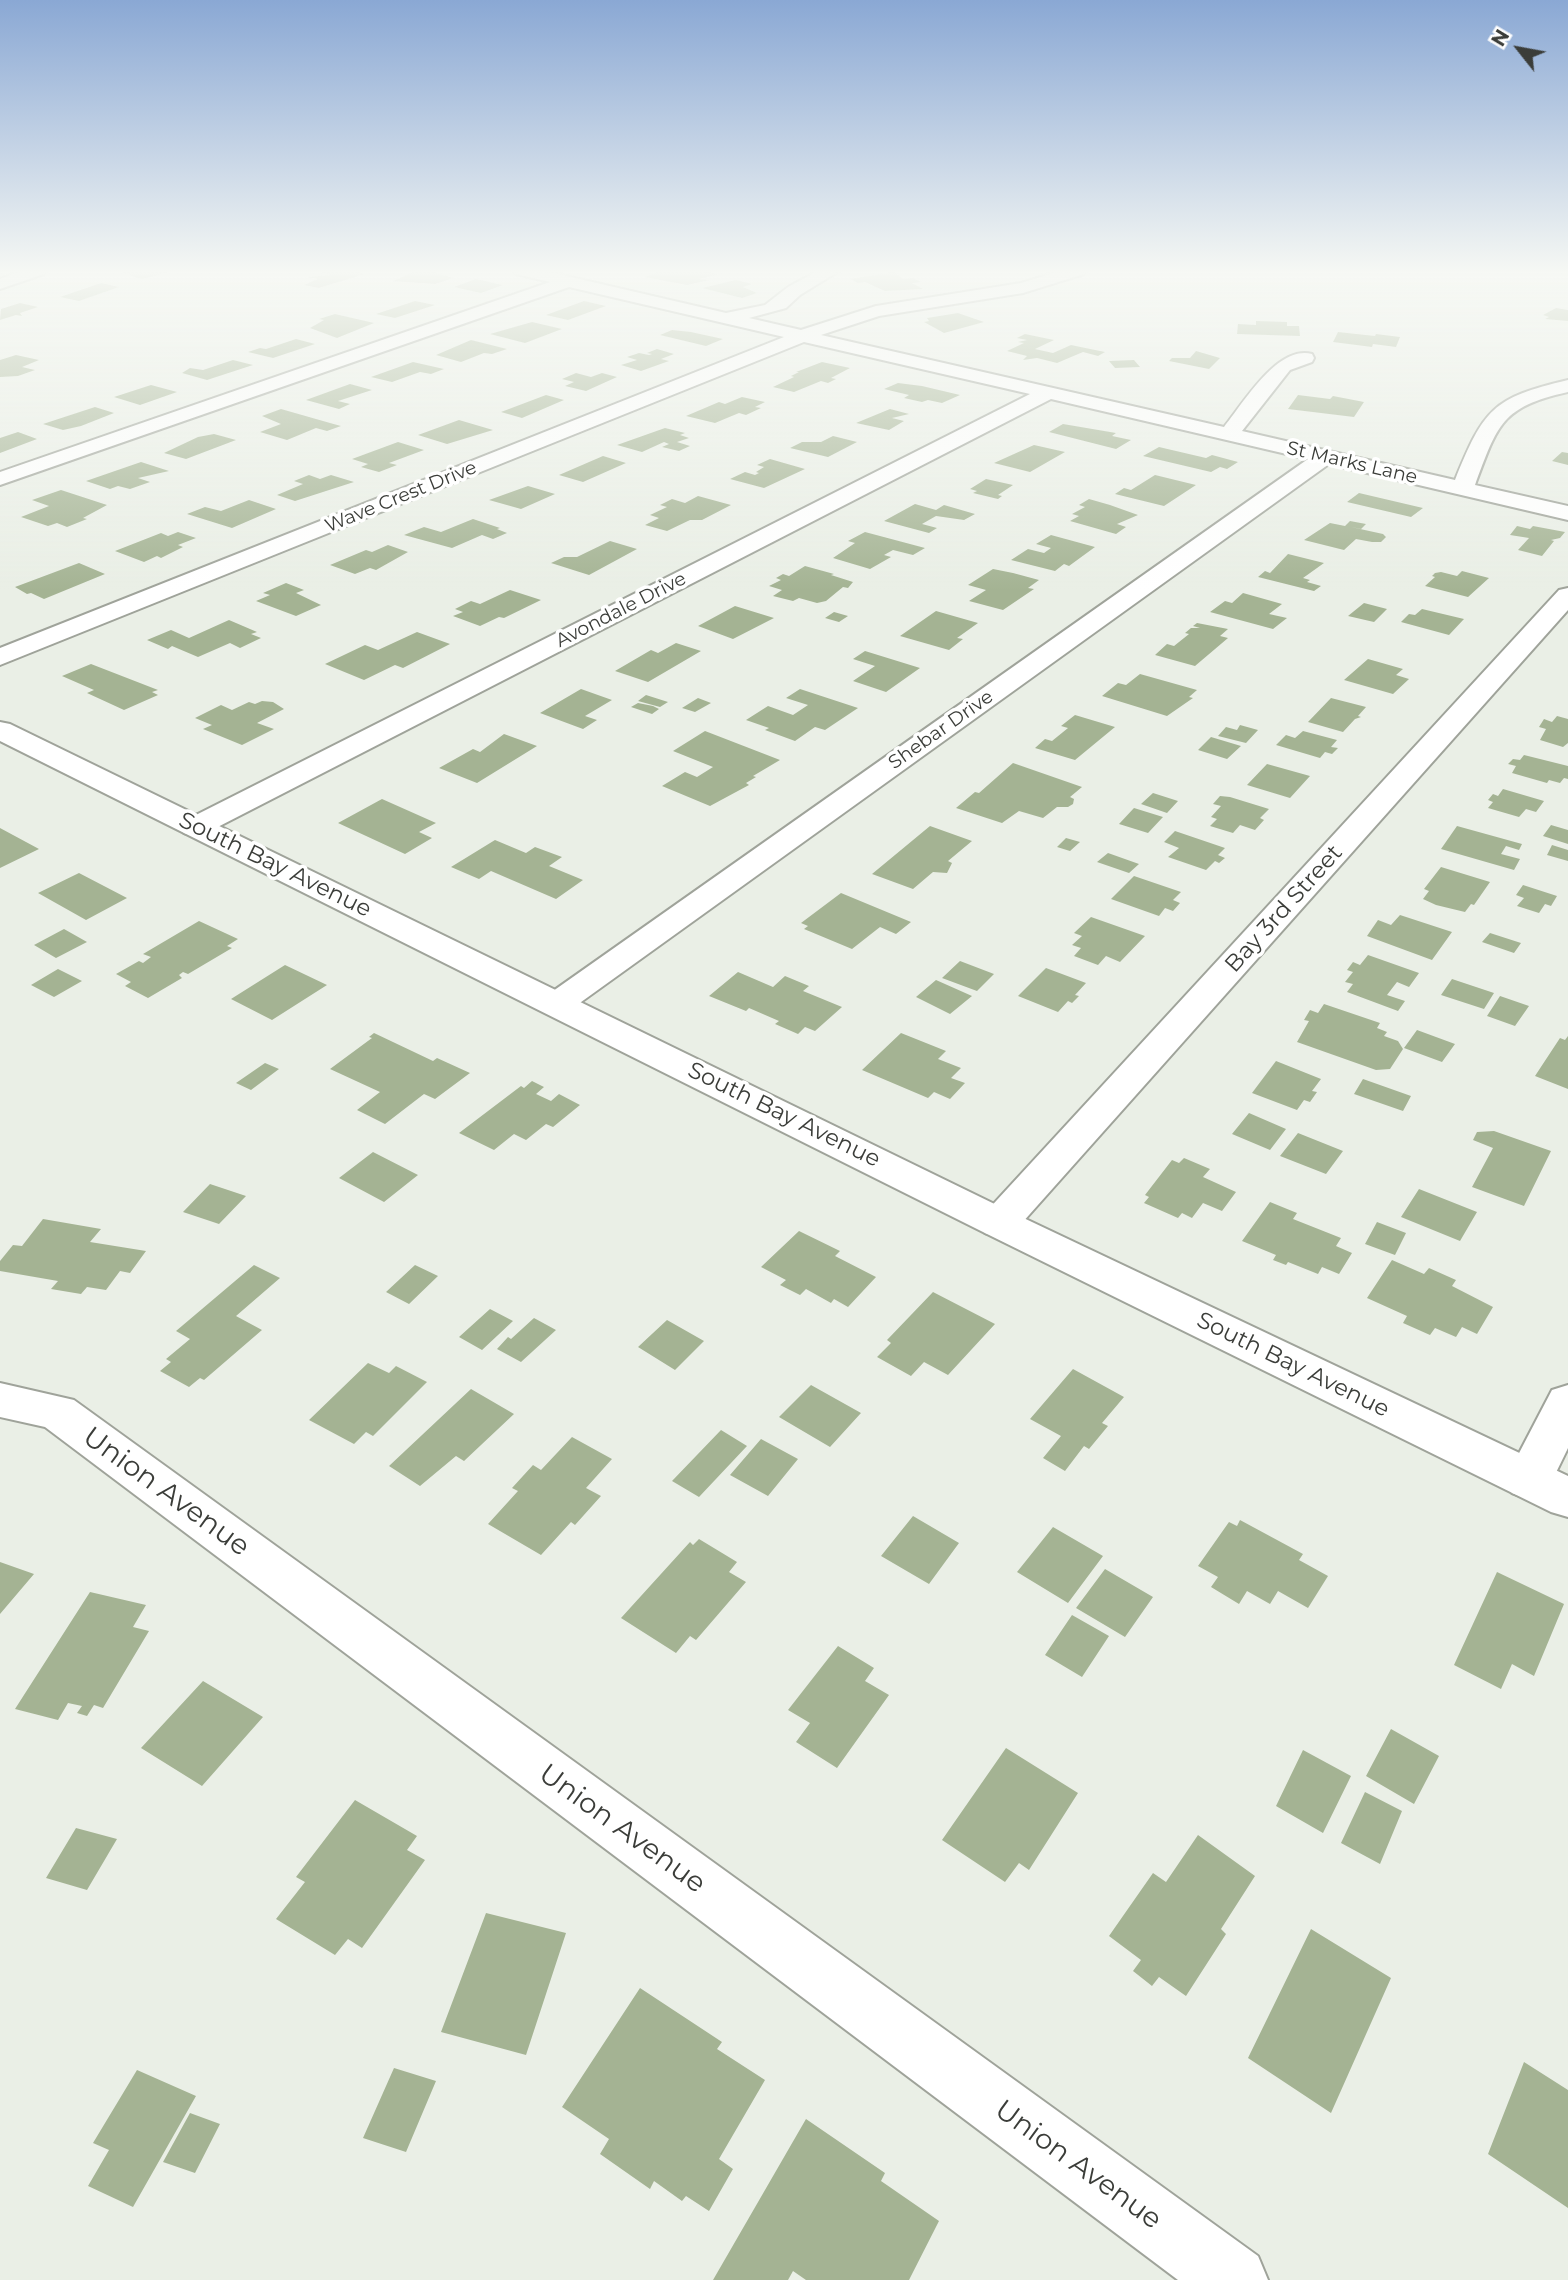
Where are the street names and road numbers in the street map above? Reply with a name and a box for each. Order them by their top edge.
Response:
street label: St Marks Lane [1285,437,1419,489]
street label: Wave Crest Drive [322,456,480,538]
street label: Avondale Drive [552,567,690,653]
street label: Shebar Drive [884,686,998,774]
street label: South Bay Avenue [174,806,376,924]
street label: Bay 3rd Street [1220,840,1348,978]
street label: South Bay Avenue [683,1056,885,1174]
street label: South Bay Avenue [1192,1306,1394,1424]
street label: Union Avenue [76,1420,256,1564]
street label: Union Avenue [532,1757,712,1901]
street label: Union Avenue [988,2093,1168,2237]

